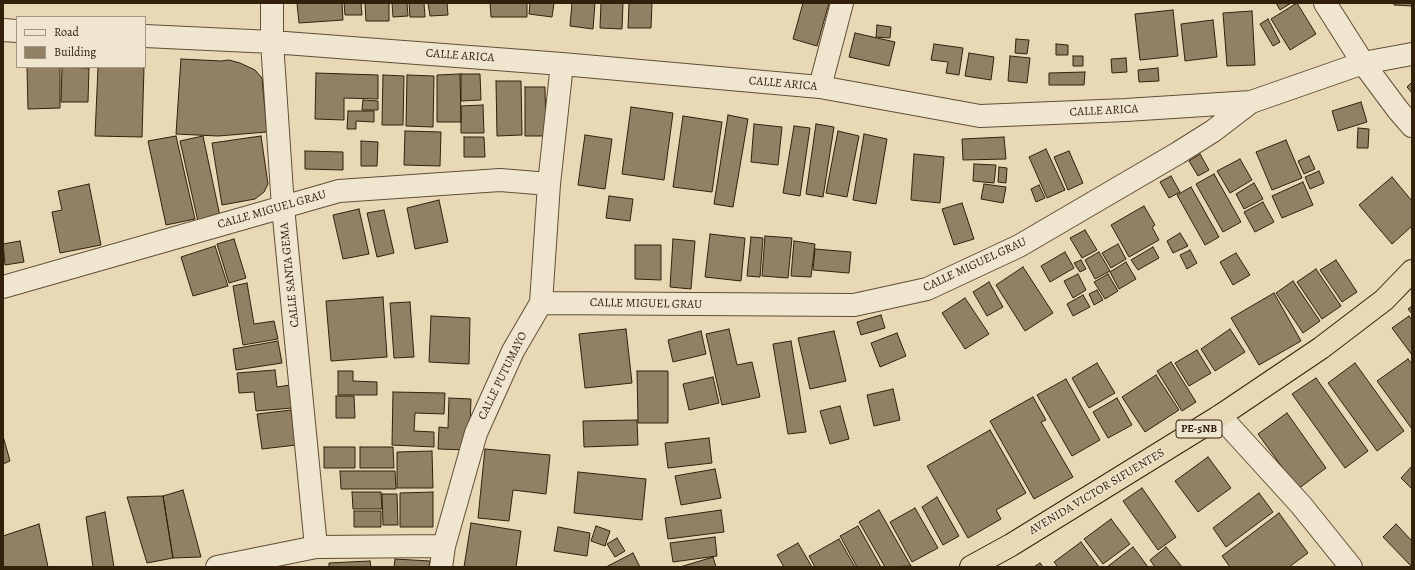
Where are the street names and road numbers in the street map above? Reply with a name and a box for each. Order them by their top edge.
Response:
street label: CALLE ARICA [425,46,495,66]
street label: CALLE ARICA [748,74,818,94]
street label: CALLE ARICA [1069,102,1139,120]
street label: CALLE MIGUEL GRAU [216,188,328,232]
street label: CALLE SANTA GEMA [277,222,303,328]
street label: CALLE MIGUEL GRAU [921,235,1029,295]
street label: CALLE MIGUEL GRAU [590,296,702,312]
street label: CALLE PUTUMAYO [475,330,531,422]
road number: PE-5NB [1176,420,1222,438]
street label: AVENIDA VICTOR SIFUENTES [1027,446,1167,538]

